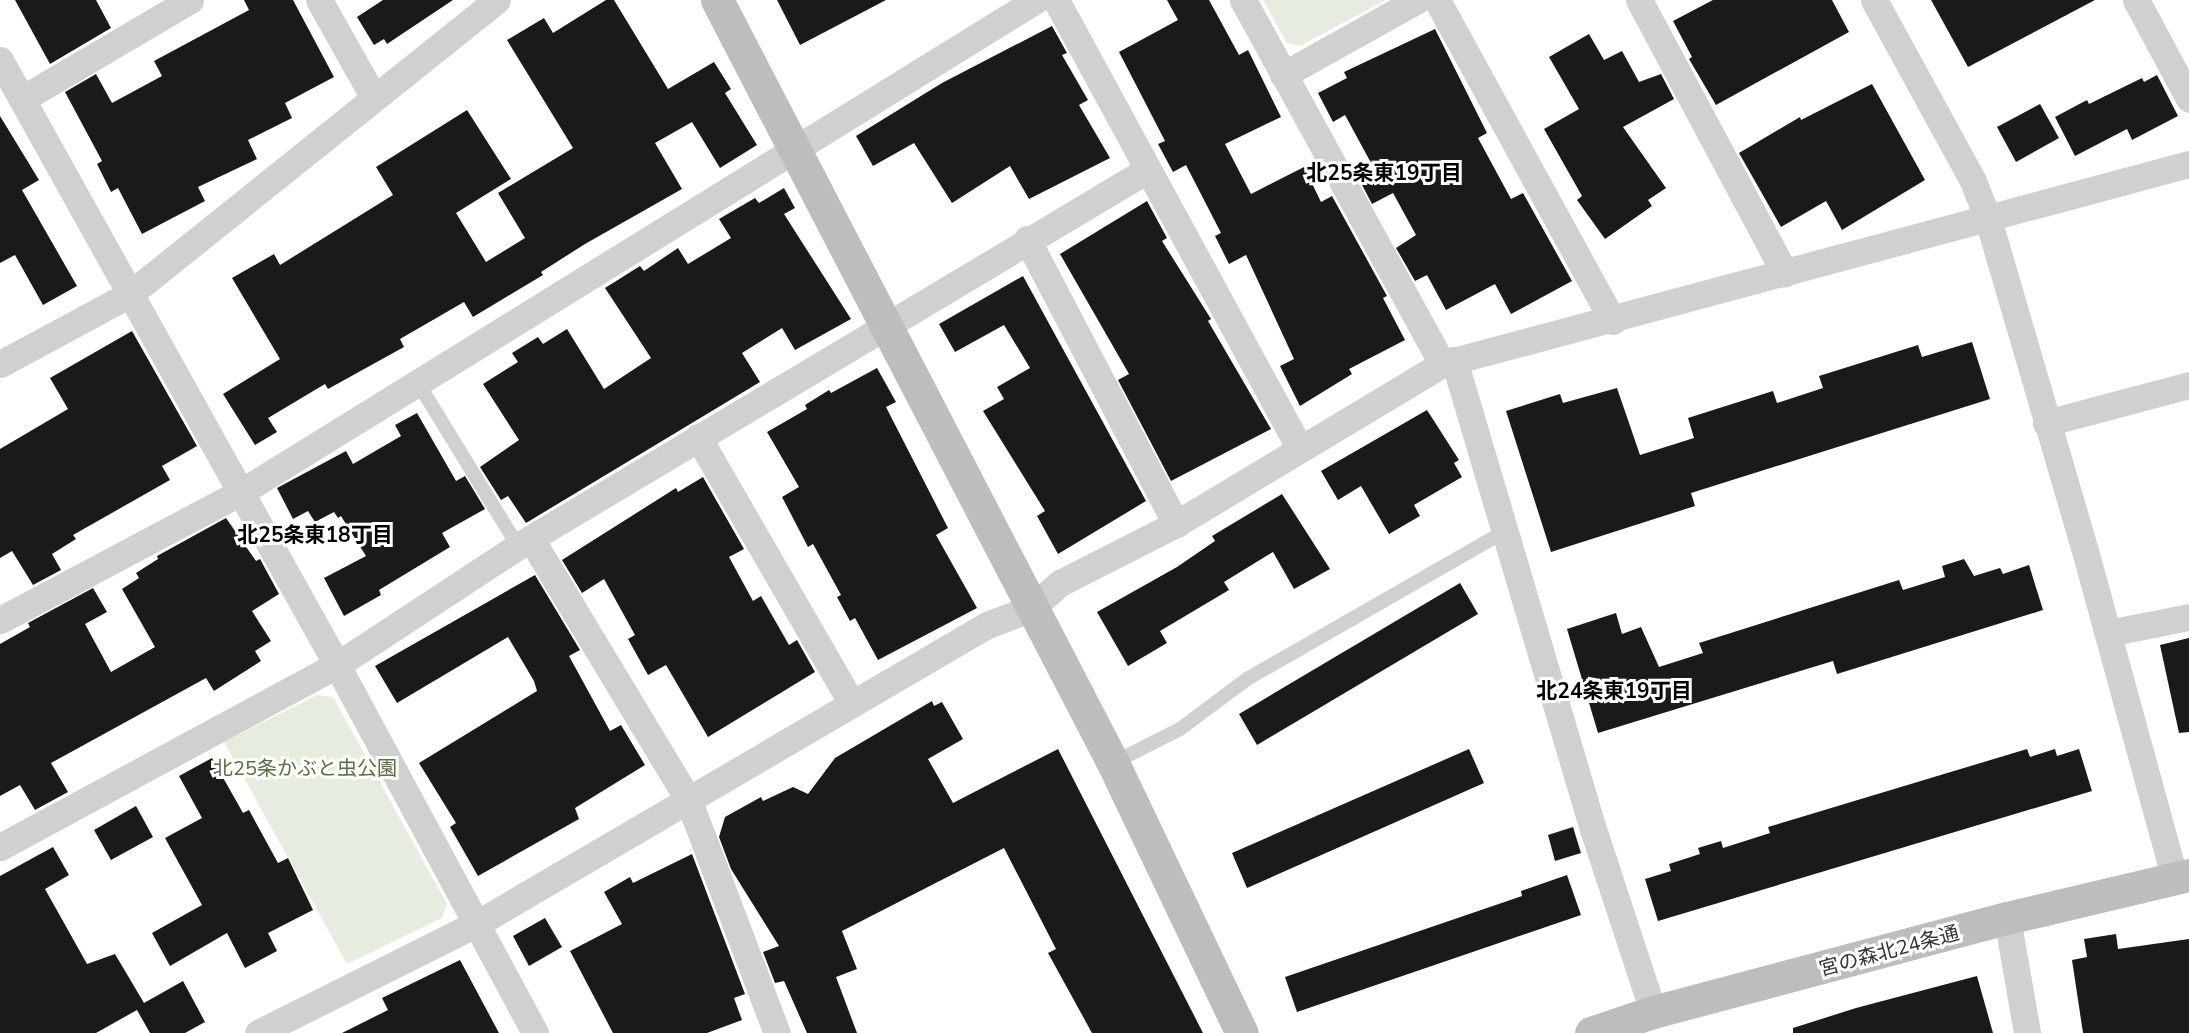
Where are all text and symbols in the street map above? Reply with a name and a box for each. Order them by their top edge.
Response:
district label: 北25条東19丁目 [1306,160,1462,186]
district label: 北25条東18丁目 [237,522,393,548]
district label: 北24条東19丁目 [1536,678,1692,704]
park label: 北25条かぶと虫公園 [213,756,397,780]
street label: 宮の森北24条通 [1816,921,1962,981]

